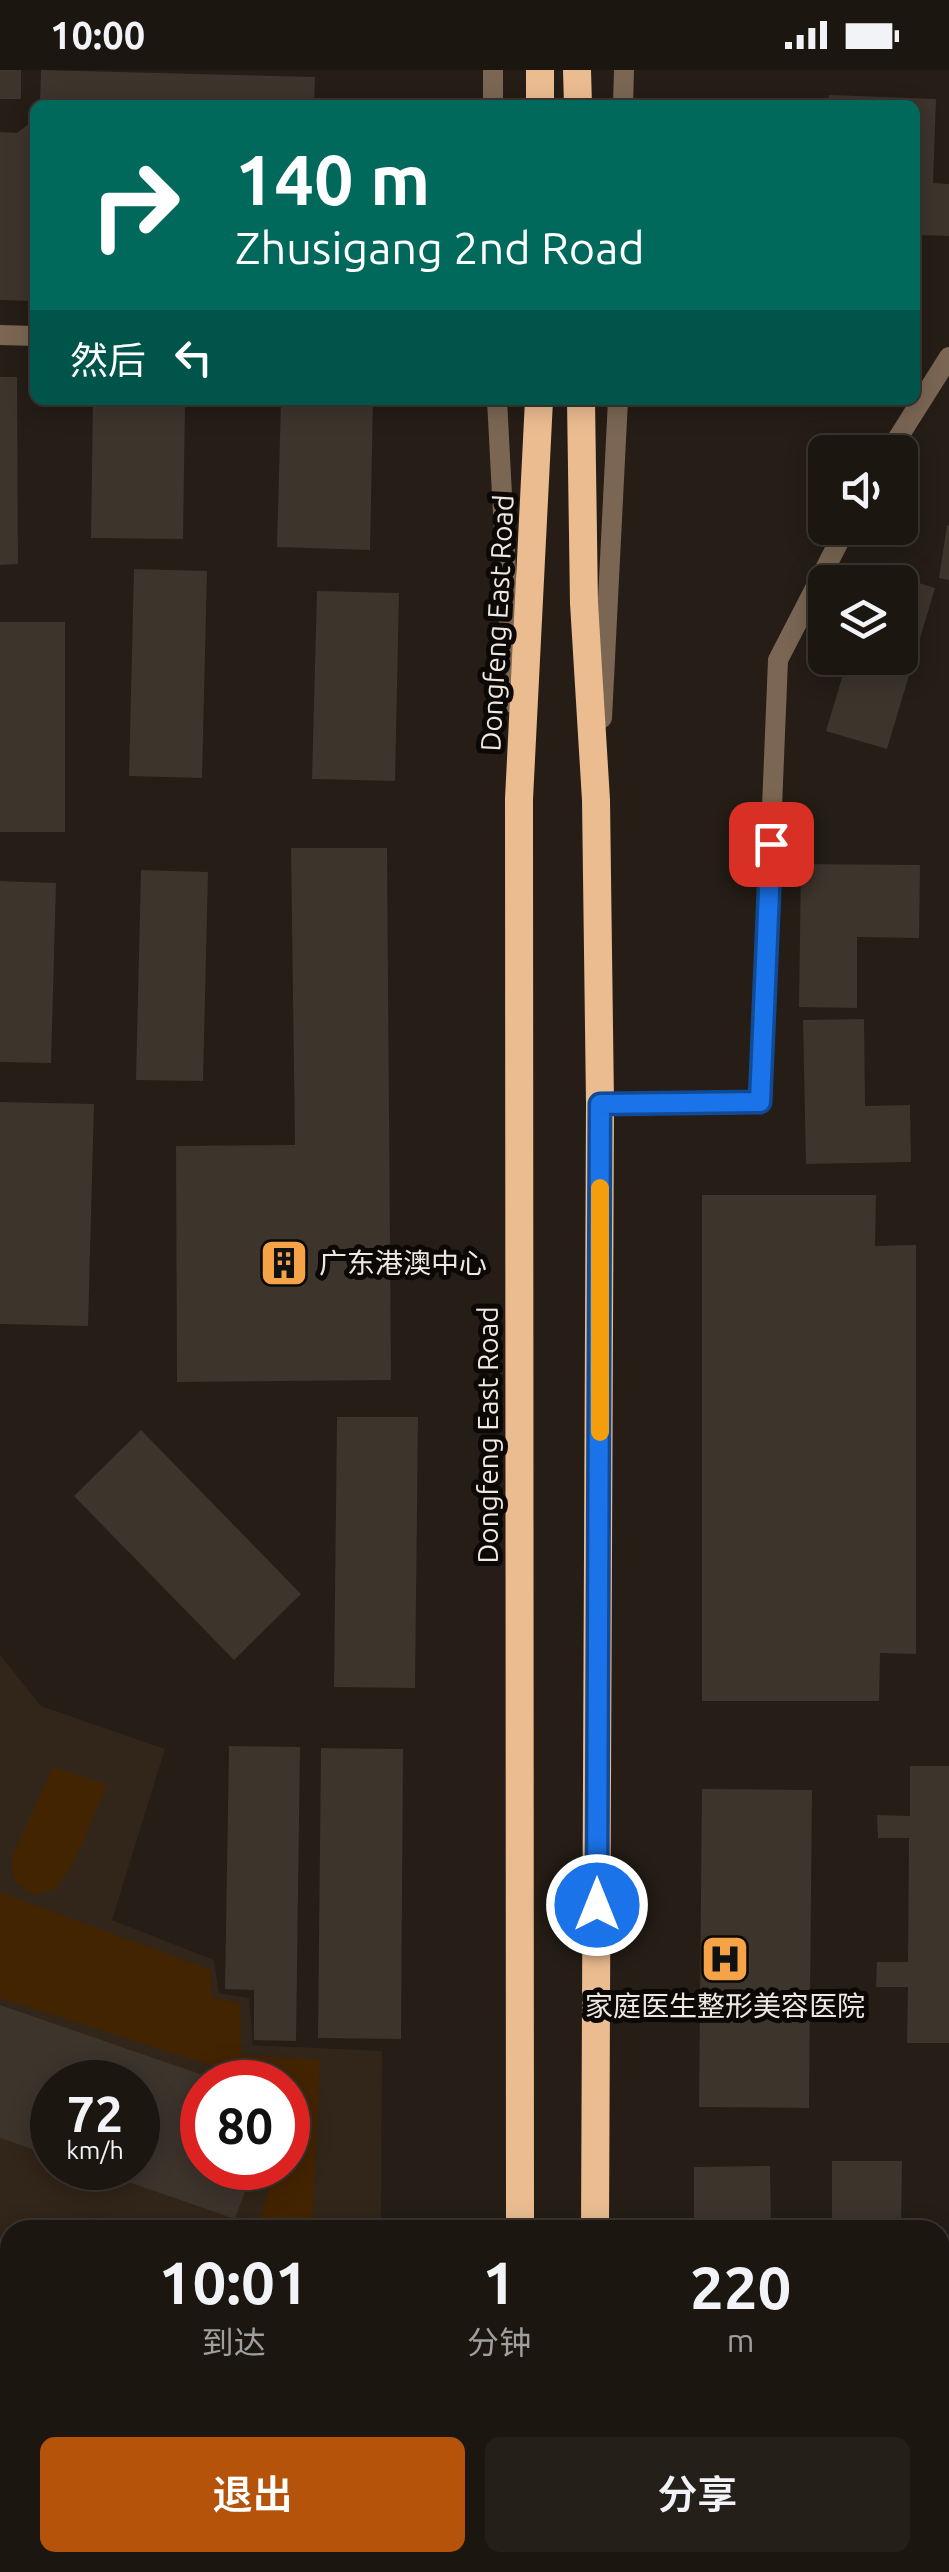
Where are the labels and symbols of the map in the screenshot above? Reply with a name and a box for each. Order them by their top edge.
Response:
street label: Dongfeng East Road [474,494,519,752]
pin [729,802,814,887]
building icon: 广东港澳中心 [258,1237,310,1289]
place label: 广东港澳中心 [319,1247,487,1278]
street label: Dongfeng East Road [472,1306,503,1564]
position arrow [545,1853,649,1957]
hospital icon: 家庭医生整形美容医院 [699,1933,751,1985]
place label: 家庭医生整形美容医院 [585,1990,865,2021]
speed limit sign: 80 [180,2060,310,2190]

